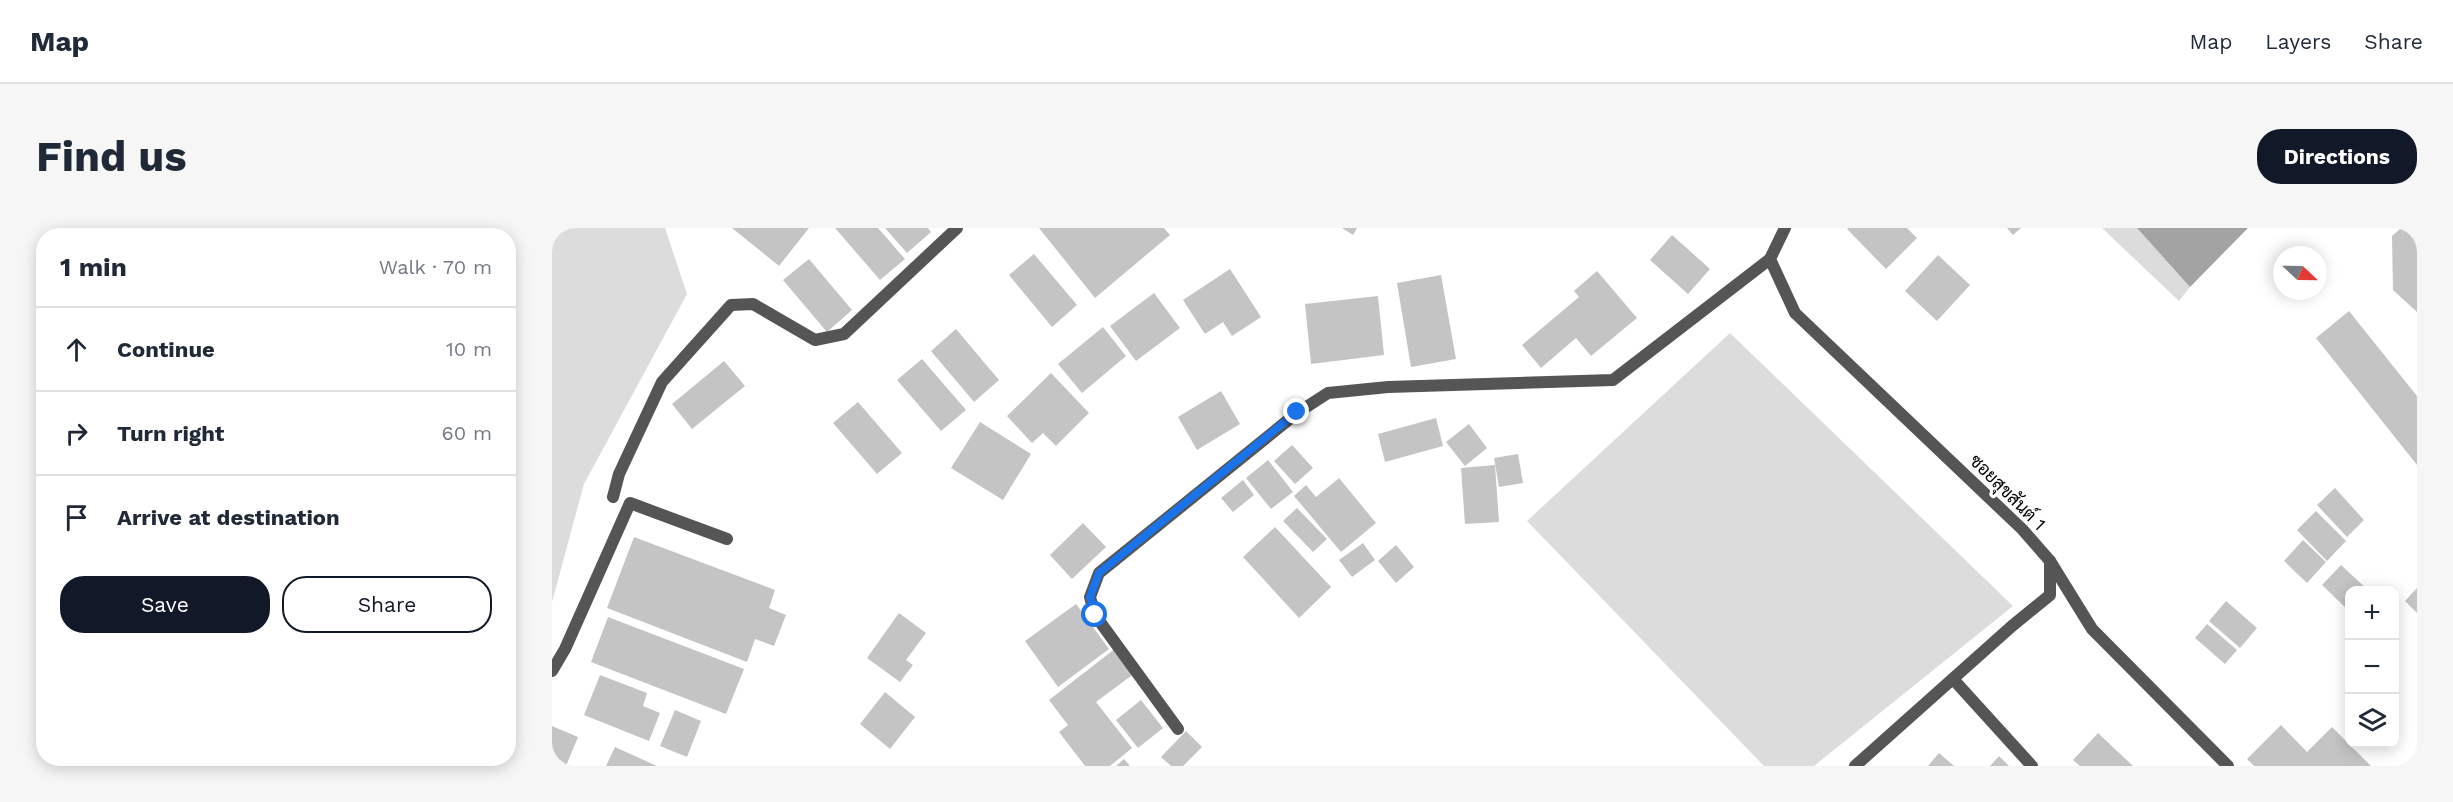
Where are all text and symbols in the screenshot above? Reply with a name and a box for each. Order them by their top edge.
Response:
text: Map [30,25,89,58]
text: Map [2189,29,2232,54]
text: Layers [2265,29,2331,54]
text: Share [2364,29,2423,54]
button: Directions [2257,129,2417,184]
text: Find us [36,132,187,181]
north arrow [2273,246,2327,300]
text: 1 min [60,252,127,282]
text: Walk · 70 m [379,255,492,279]
icon: ahead [60,333,93,366]
text: Continue [117,337,215,362]
text: 10 m [446,337,492,361]
route end [1283,398,1309,424]
icon: right [60,417,93,450]
text: Turn right [117,421,224,446]
text: 60 m [442,421,492,445]
street label: ซอยสุขสันต์ 1 [1964,448,2052,536]
icon: arrive [60,501,93,534]
text: Arrive at destination [117,505,340,530]
button: Save [60,576,270,633]
button: Share [282,576,492,633]
map controls [2345,586,2399,748]
button: + [2345,586,2399,640]
route start [1081,601,1107,627]
button: − [2345,640,2399,694]
button: layers [2345,694,2399,748]

